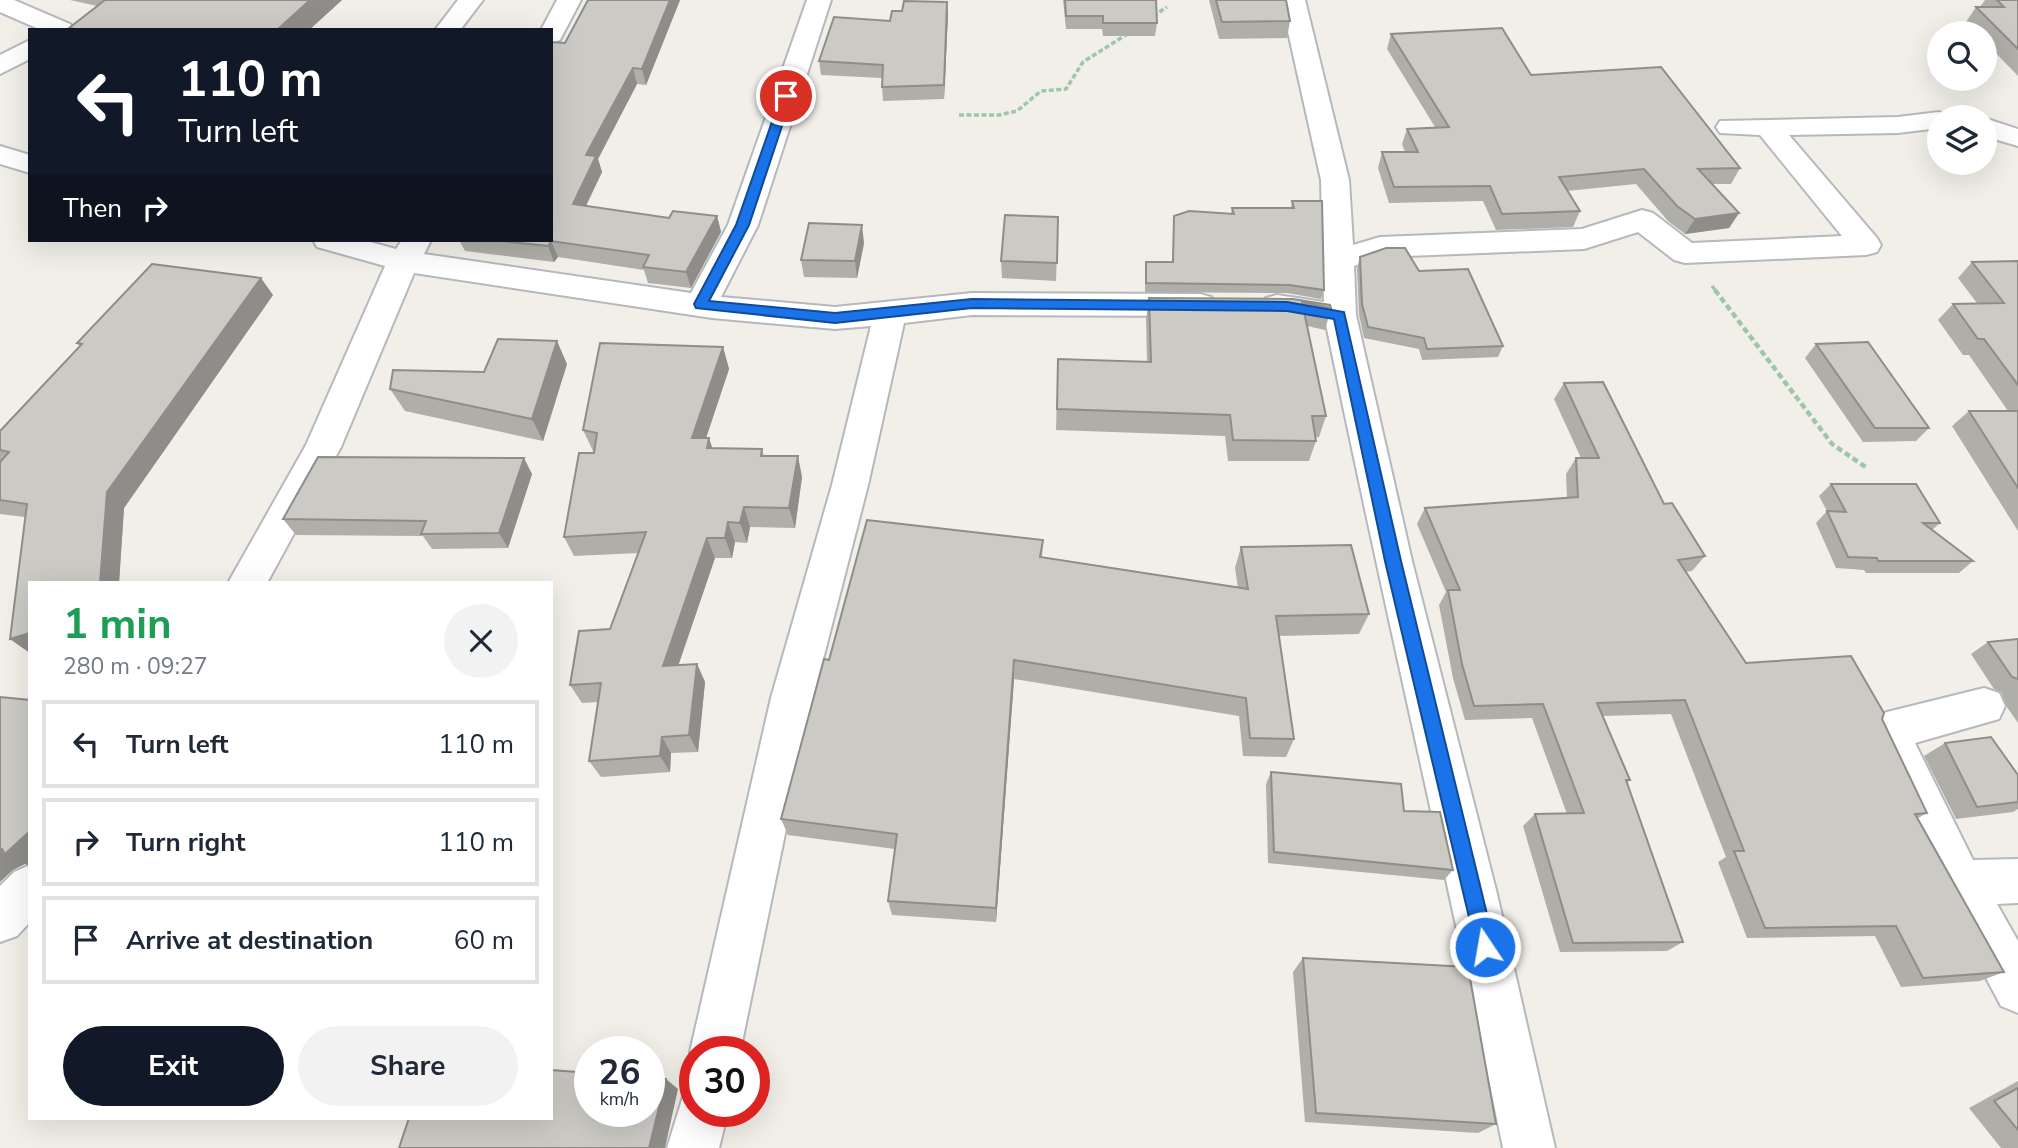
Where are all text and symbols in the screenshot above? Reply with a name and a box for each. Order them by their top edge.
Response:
map controls [1927,21,1997,175]
button: search [1927,21,1997,91]
text: 110 m [178,46,322,113]
icon: left [63,56,154,147]
pin [756,66,816,126]
icon: arrive [767,77,805,115]
button: layers [1927,105,1997,175]
text: Turn left [178,110,298,153]
icon: right [136,189,174,227]
text: Then [63,191,122,226]
text: 1 min [63,596,172,653]
button: close [444,604,518,678]
text: 280 m · 09:27 [63,651,208,682]
icon: left [67,725,105,763]
text: Turn left [126,727,229,762]
text: 110 m [438,727,514,762]
icon: right [67,823,105,861]
text: Turn right [126,825,245,860]
text: 110 m [438,825,514,860]
position arrow [1448,910,1522,984]
icon: arrive [67,921,105,959]
text: Arrive at destination [126,923,373,958]
text: 60 m [454,923,514,958]
button: Exit [63,1026,284,1106]
button: Share [298,1026,518,1106]
speed limit sign: 30 [679,1036,770,1127]
text: 26 [598,1049,641,1096]
text: km/h [600,1087,639,1111]

